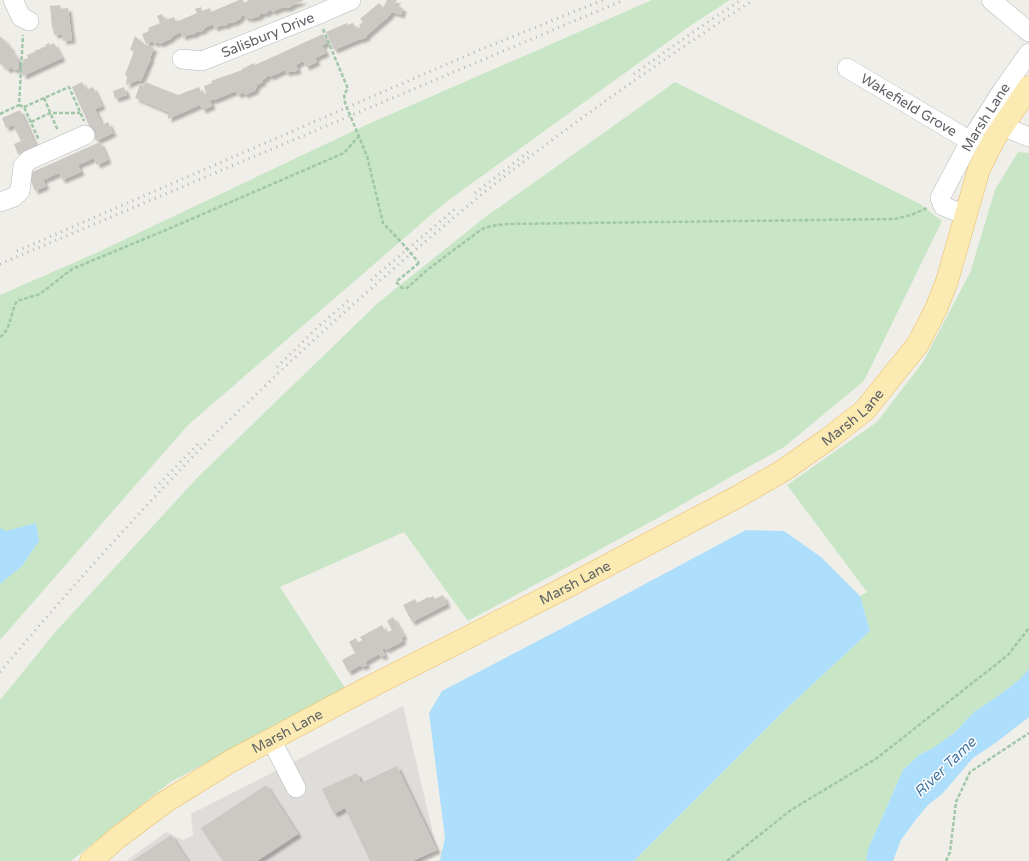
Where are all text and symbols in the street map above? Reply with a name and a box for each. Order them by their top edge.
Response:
street label: Salisbury Drive [219,8,317,61]
street label: Wakefield Grove [858,70,960,140]
street label: Marsh Lane [957,80,1014,154]
street label: Marsh Lane [818,385,887,450]
street label: Marsh Lane [536,557,614,608]
street label: Marsh Lane [249,705,326,757]
water label: River Tame [910,732,981,801]

